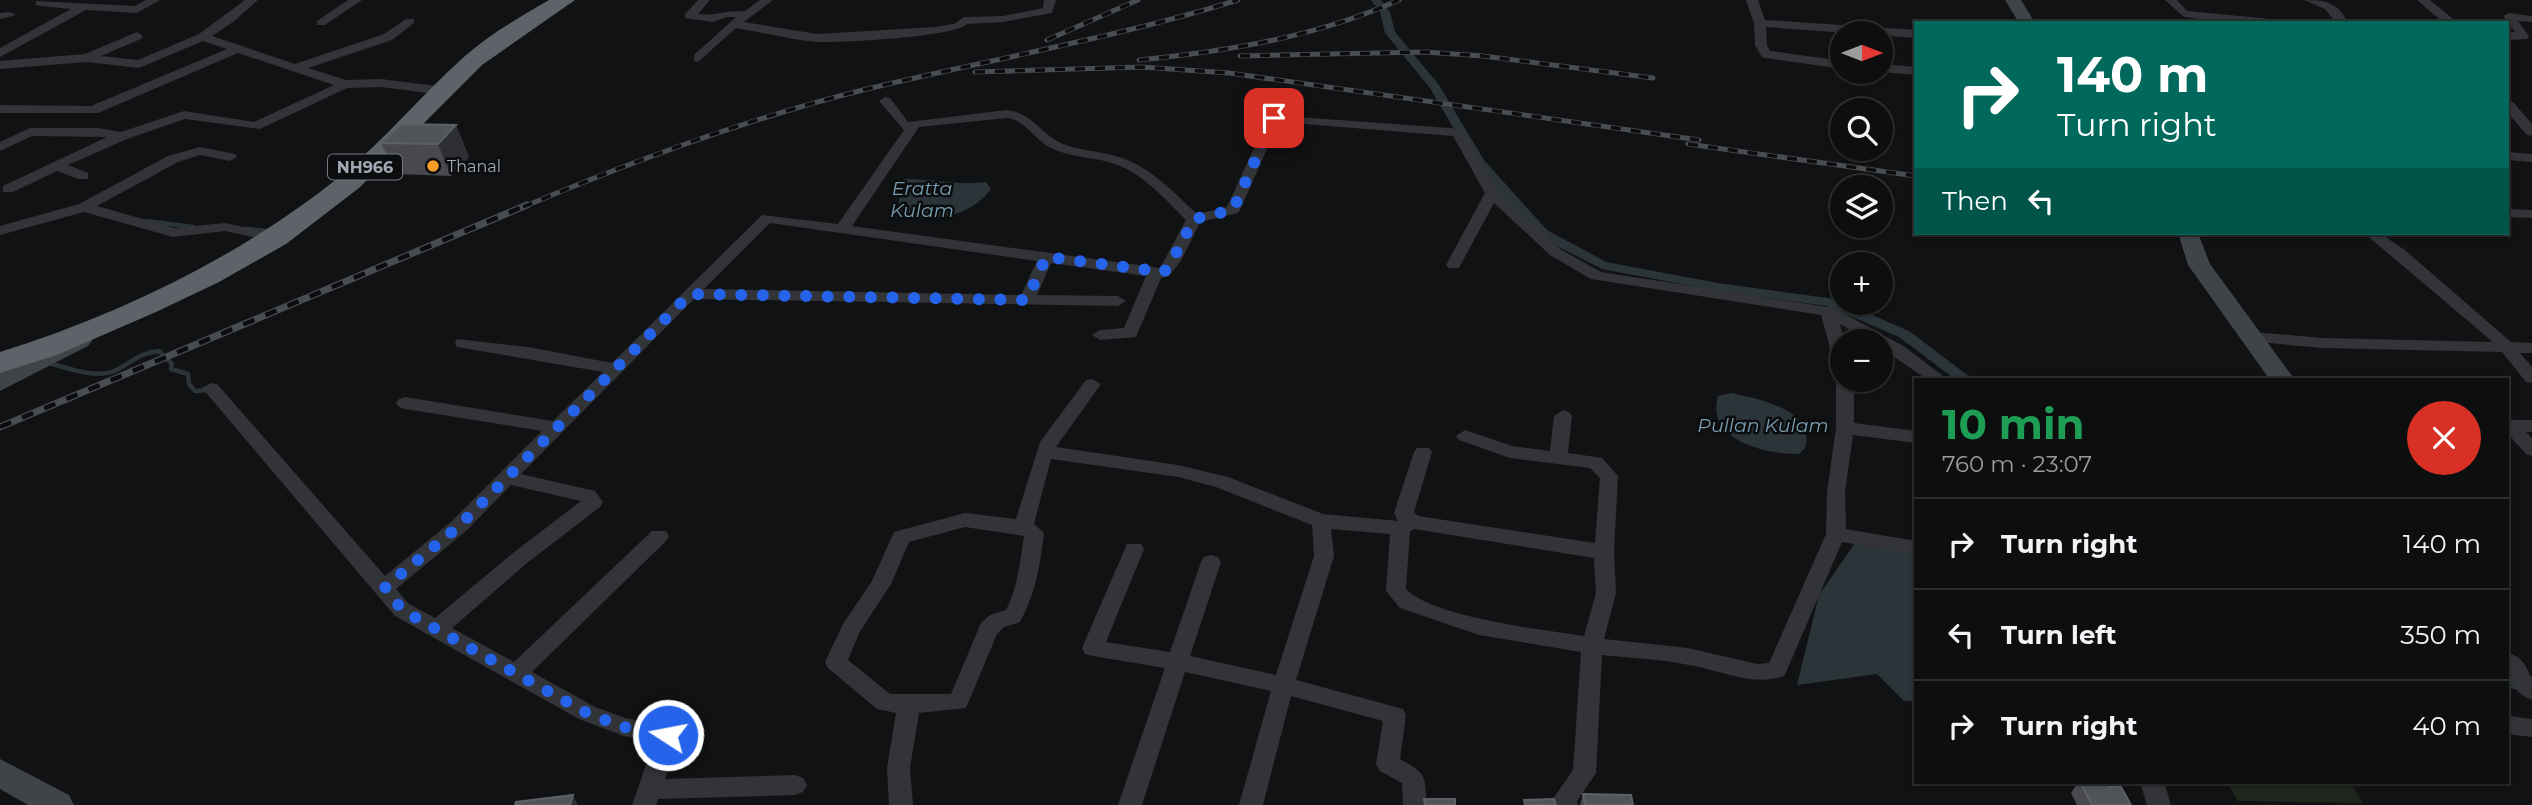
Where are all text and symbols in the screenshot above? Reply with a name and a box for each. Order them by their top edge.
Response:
north arrow [1830,21,1894,84]
map controls [1830,21,1893,392]
text: 140 m [2057,45,2209,104]
icon: right [1942,49,2033,140]
pin [1244,88,1304,148]
button: search [1830,98,1893,161]
icon: arrive [1255,99,1293,137]
text: Turn right [2057,105,2217,144]
road number: NH966 [328,154,402,180]
place label: Thanal [447,157,501,176]
marker: Thanal [425,158,441,174]
button: layers [1830,175,1893,238]
water label: Eratta Kulam [890,177,954,222]
icon: left [2022,182,2060,220]
text: Then [1942,185,2008,217]
button: + [1830,252,1893,315]
button: − [1830,329,1893,392]
text: 10 min [1942,398,2085,450]
button: close [2407,401,2481,475]
water label: Pullan Kulam [1697,414,1829,437]
text: 760 m · 23:07 [1942,450,2092,478]
icon: right [1942,525,1980,563]
text: Turn right [2001,528,2137,560]
text: 140 m [2403,528,2481,560]
icon: left [1942,616,1980,654]
text: Turn left [2001,619,2117,651]
text: 350 m [2400,619,2481,651]
position arrow [631,698,705,772]
icon: right [1942,707,1980,745]
text: Turn right [2001,710,2137,742]
text: 40 m [2412,710,2481,742]

